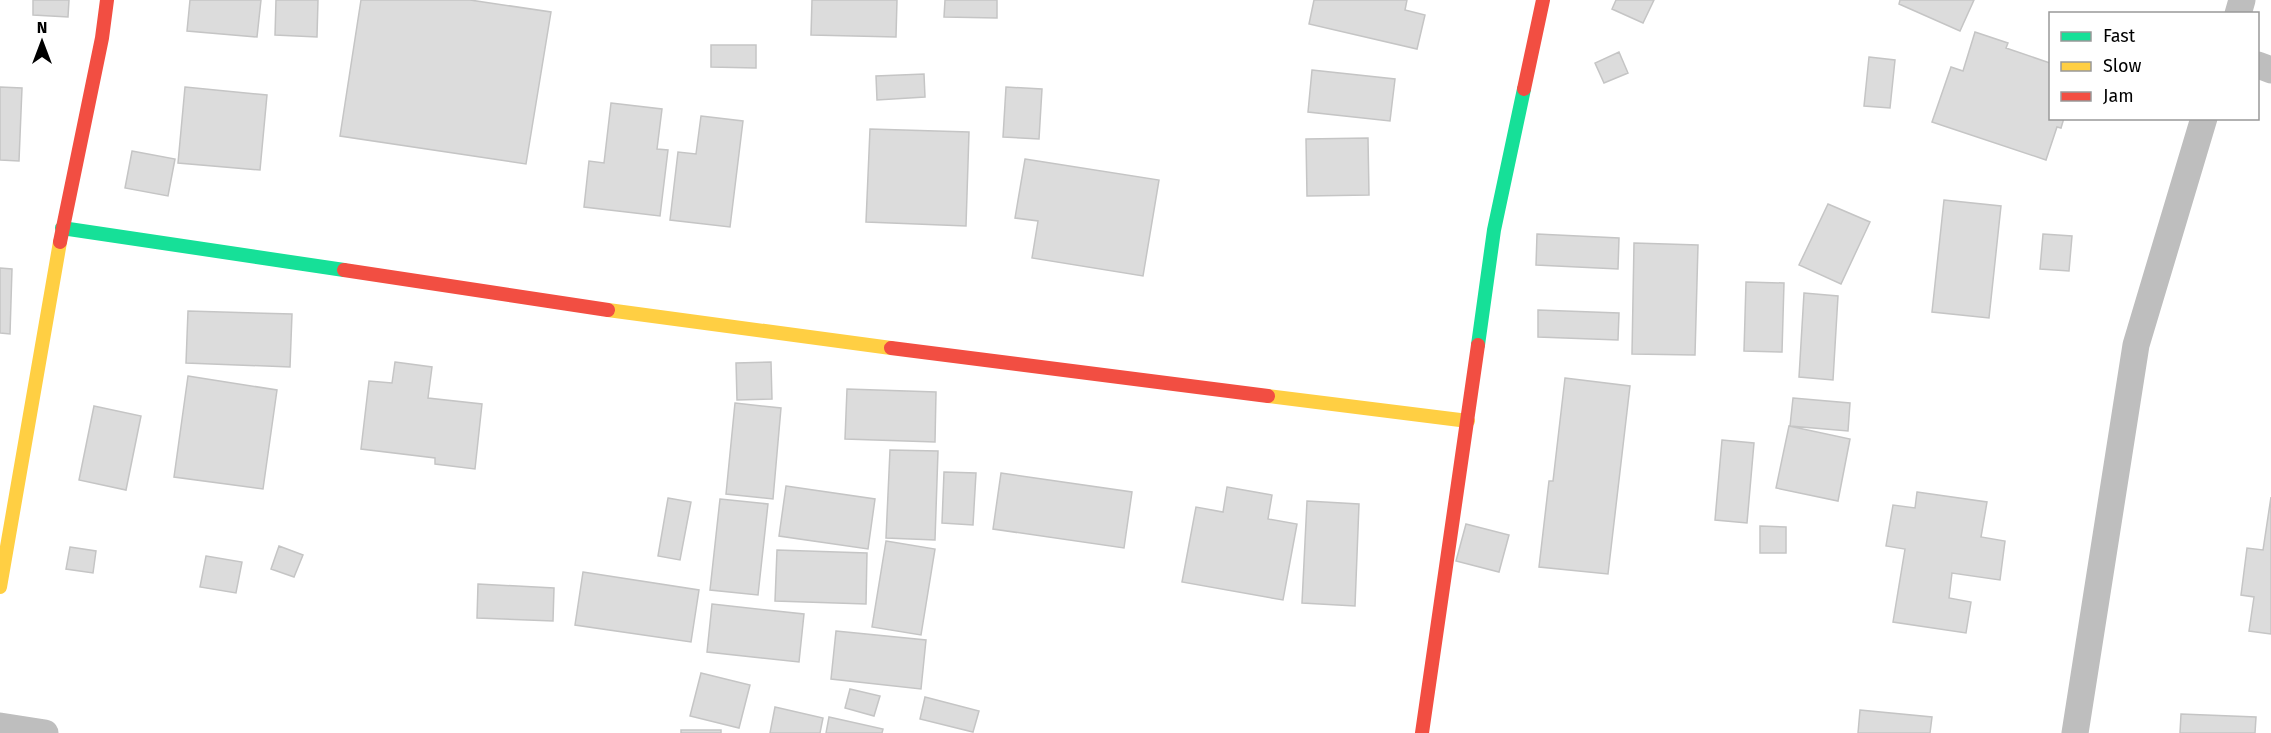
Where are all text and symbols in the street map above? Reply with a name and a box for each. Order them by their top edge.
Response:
north arrow [12,12,72,72]
legend [2049,12,2259,120]
text: N [37,18,47,37]
text: Fast [2103,25,2136,47]
text: Slow [2103,55,2142,77]
text: Jam [2103,85,2134,107]

